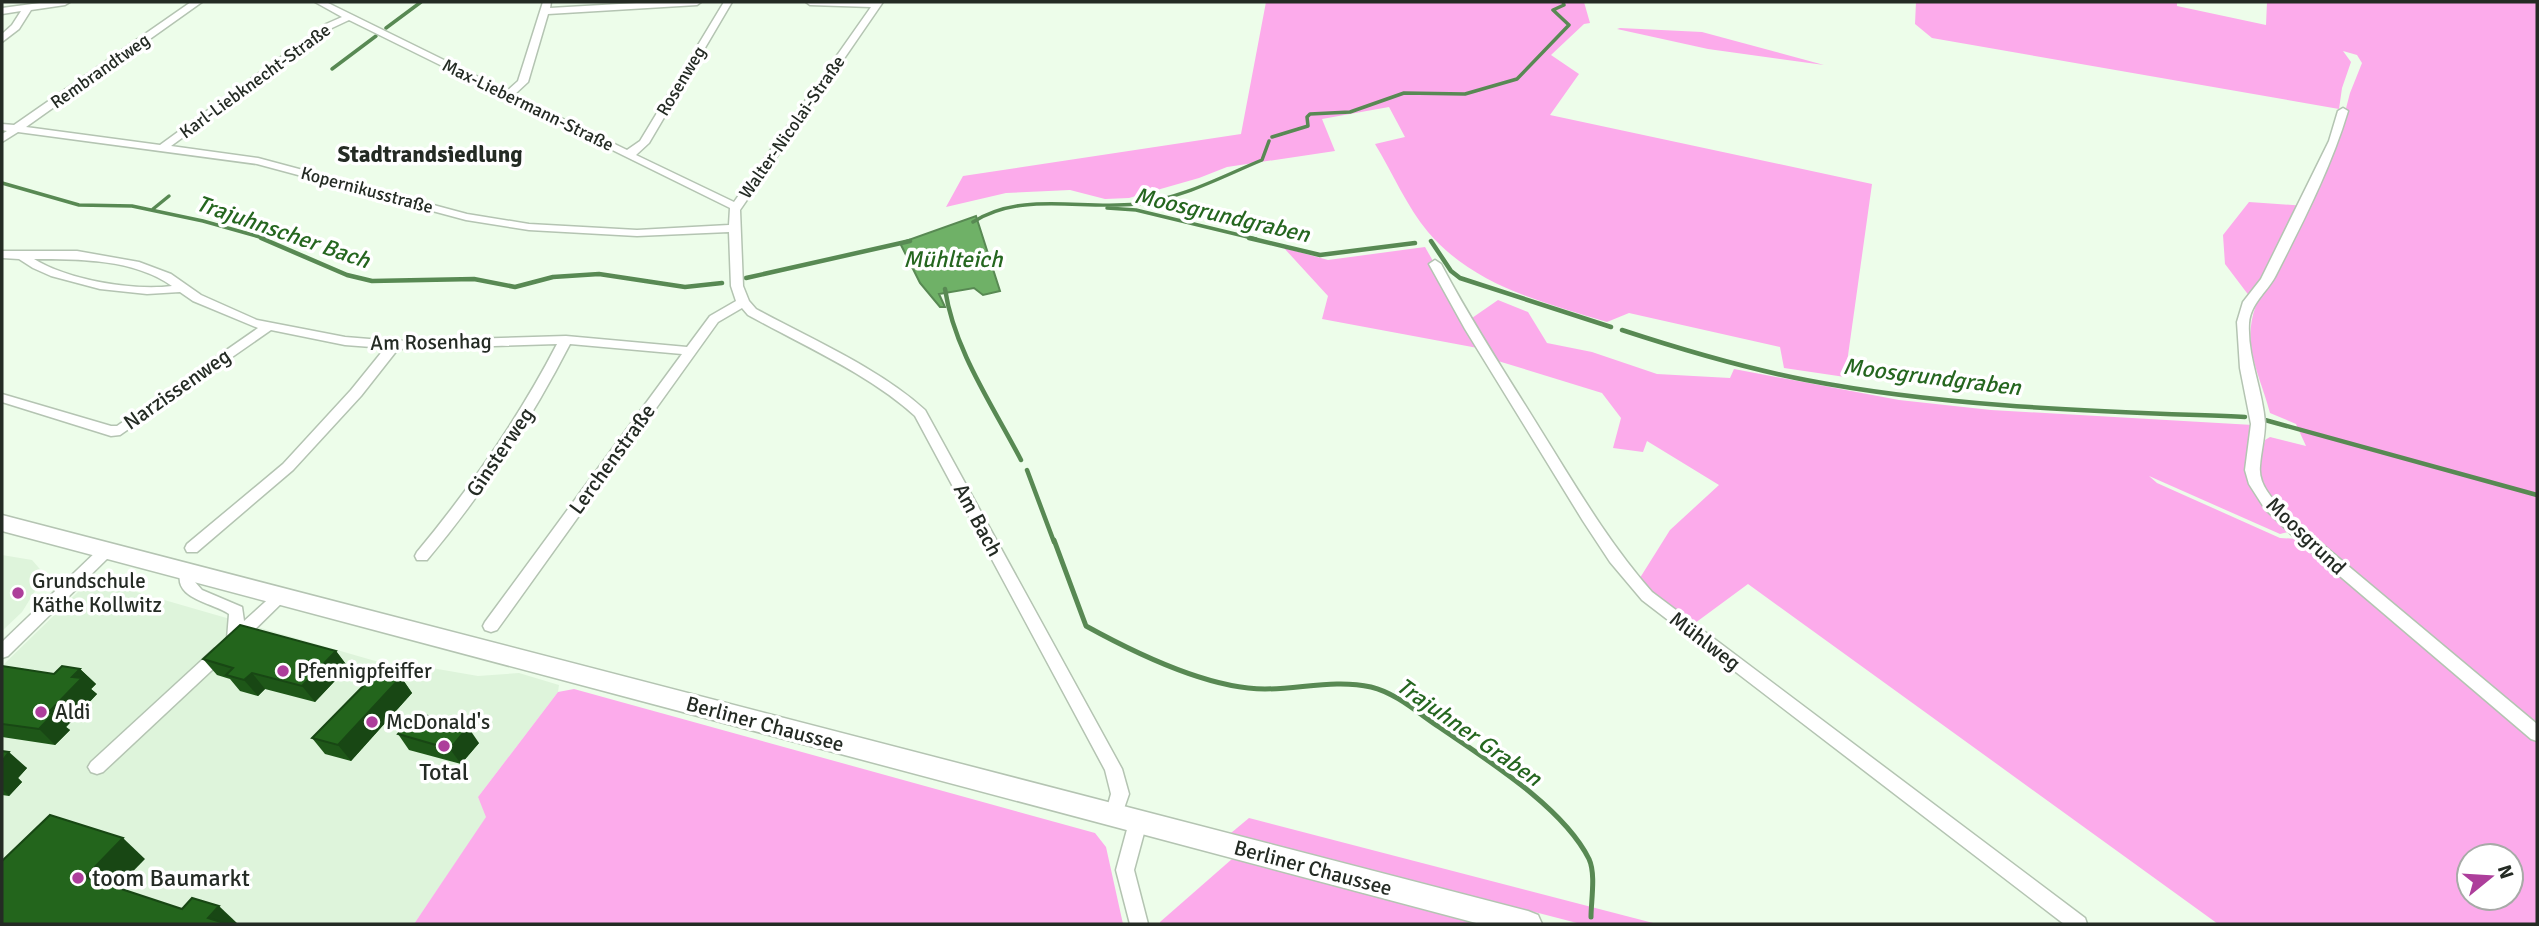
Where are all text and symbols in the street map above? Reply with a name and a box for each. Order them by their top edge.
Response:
street label: Karl-Liebknecht-Straße [175,19,335,143]
street label: Rembrandtweg [46,29,154,113]
street label: Rosenweg [652,42,710,120]
street label: Walter-Nicolai-Straße [734,51,850,203]
street label: Max-Liebermann-Straße [439,54,617,156]
district label: Stadtrandsiedlung [337,140,523,169]
street label: Kopernikusstraße [298,162,436,218]
water label: Moosgrundgraben [1132,181,1314,250]
water label: Trajuhnscher Bach [192,189,375,276]
water label: Mühlteich [903,245,1004,274]
street label: Am Rosenhag [370,328,492,356]
street label: Narzissenweg [119,343,235,435]
water label: Moosgrundgraben [1842,352,2024,402]
street label: Lerchenstraße [563,399,661,519]
street label: Ginsterweg [461,402,539,502]
street label: Am Bach [948,479,1008,561]
street label: Moosgrund [2261,492,2351,580]
place label: Grundschule Käthe Kollwitz [32,568,162,618]
marker: Grundschule Käthe Kollwitz [10,585,26,601]
street label: Mühlweg [1664,606,1746,676]
place label: Pfennigpfeiffer [297,658,432,684]
marker: Pfennigpfeiffer [275,663,291,679]
water label: Trajuhner Graben [1391,671,1548,794]
street label: Berliner Chaussee [683,690,847,758]
place label: Aldi [55,699,90,725]
marker: Aldi [33,704,49,720]
place label: McDonald's [386,709,490,735]
marker: McDonald's [364,714,380,730]
marker: Total [436,738,452,754]
place label: Total [419,757,469,787]
street label: Berliner Chaussee [1231,834,1395,902]
north arrow [2455,842,2525,912]
text: N [2492,862,2519,882]
place label: toom Baumarkt [92,863,250,893]
marker: toom Baumarkt [70,870,86,886]

